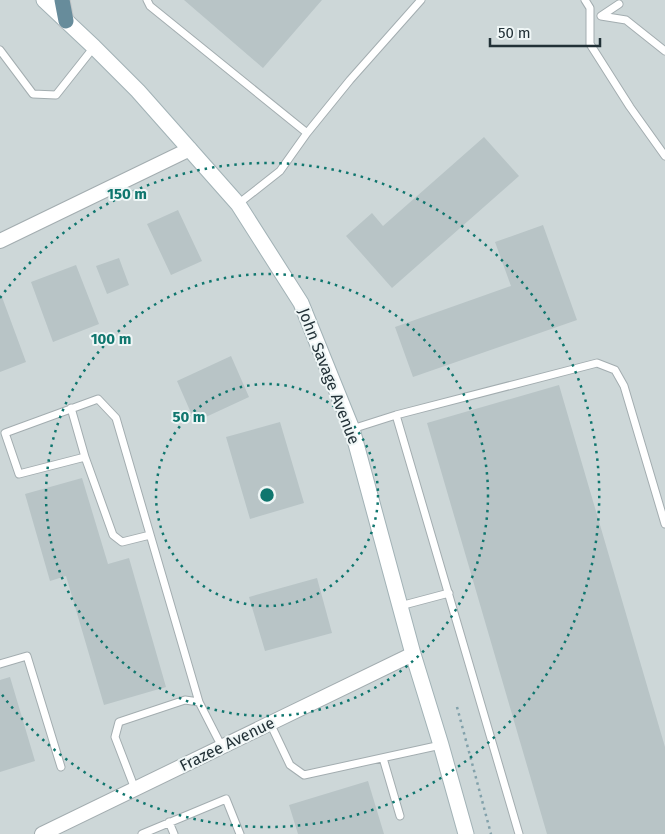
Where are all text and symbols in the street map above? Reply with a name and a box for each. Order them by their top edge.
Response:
scale bar [490,15,600,47]
text: 50 m [498,24,531,42]
text: 150 m [107,185,147,203]
street label: John Savage Avenue [294,305,364,447]
text: 100 m [91,330,131,348]
text: 50 m [172,408,206,426]
centre of rings [258,486,276,504]
street label: Frazee Avenue [176,713,278,775]

